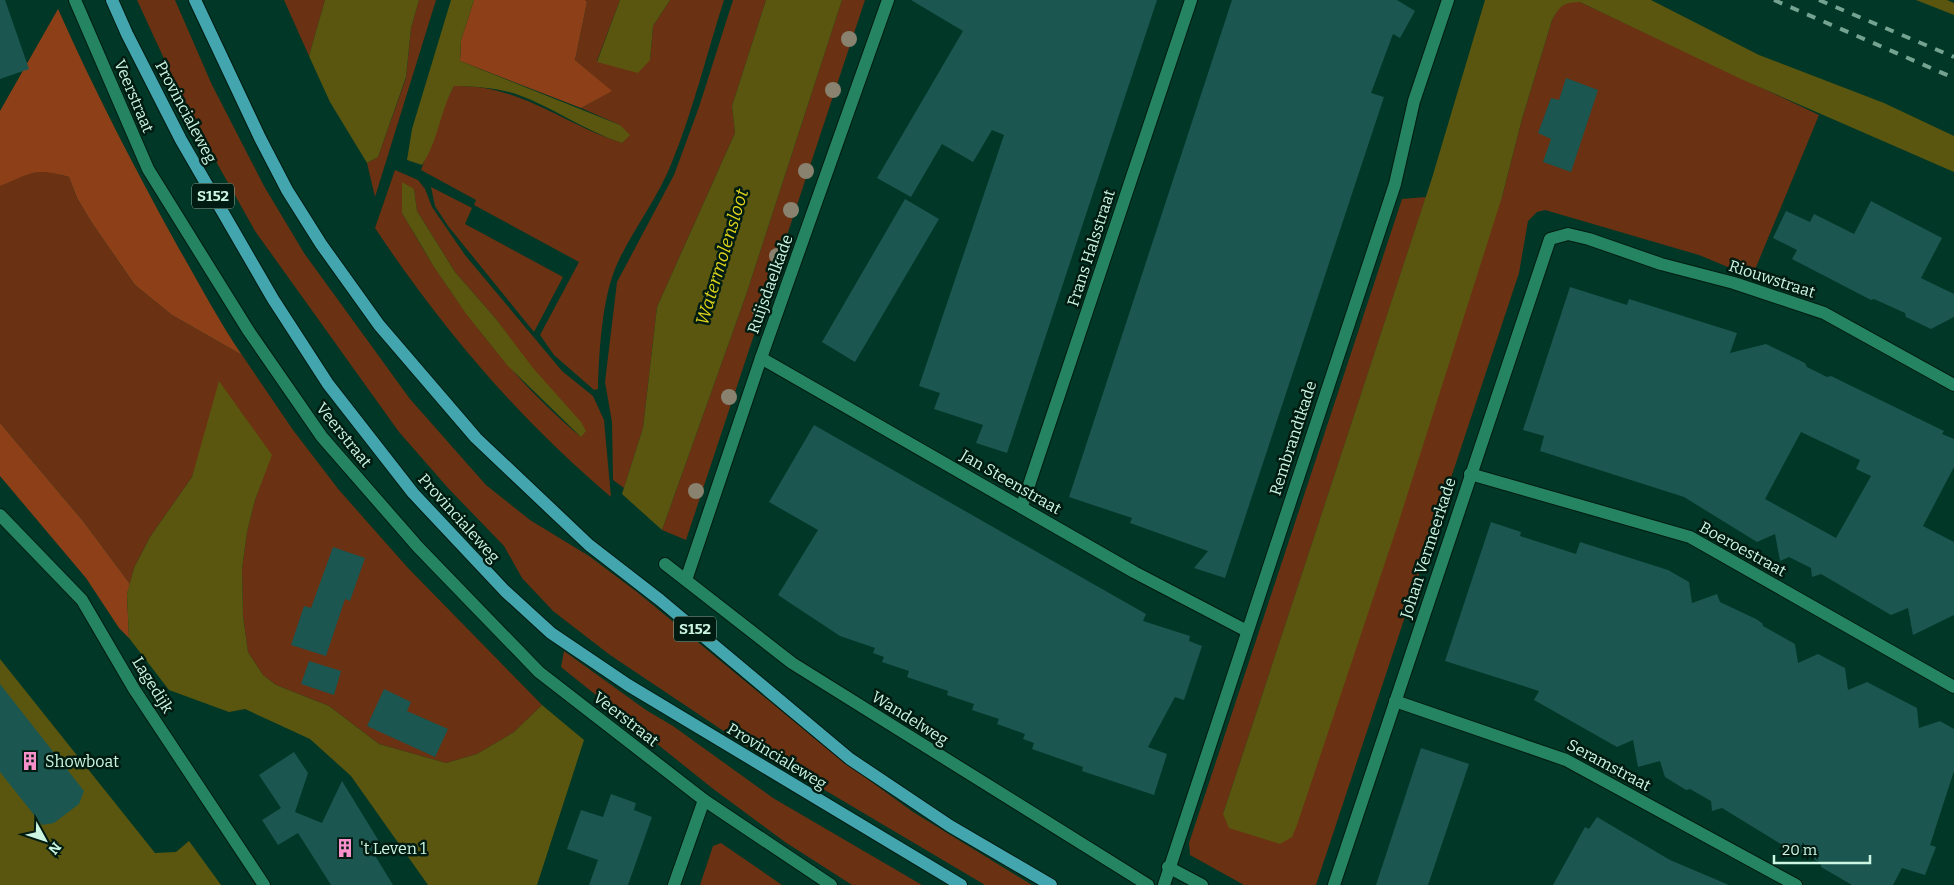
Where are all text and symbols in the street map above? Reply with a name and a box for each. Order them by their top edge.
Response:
street label: Veerstraat [110,57,158,136]
street label: Provincialeweg [151,58,221,166]
road number: S152 [192,184,234,208]
water label: Watermolensloot [691,186,753,328]
street label: Frans Halsstraat [1063,187,1119,309]
street label: Ruijsdaelkade [743,232,797,336]
street label: Riouwstraat [1726,256,1818,302]
street label: Rembrandtkade [1265,378,1321,498]
street label: Veerstraat [312,399,376,471]
street label: Jan Steenstraat [956,445,1065,519]
street label: Provincialeweg [414,470,504,566]
street label: Johan Vermeerkade [1396,475,1460,622]
street label: Boeroestraat [1696,517,1790,581]
road number: S152 [674,616,716,642]
street label: Lagedijk [128,653,178,717]
street label: Wandelweg [868,687,952,749]
street label: Veerstraat [590,688,663,750]
street label: Provincialeweg [724,719,830,793]
street label: Seramstraat [1564,735,1654,795]
building icon: Showboat [19,750,41,772]
place label: Showboat [45,752,119,771]
north arrow [20,815,70,865]
scale bar [1774,832,1870,864]
building icon: 't Leven 1 [334,837,356,859]
text: N [44,838,65,858]
place label: 't Leven 1 [360,839,427,858]
text: 20 m [1782,841,1818,859]

